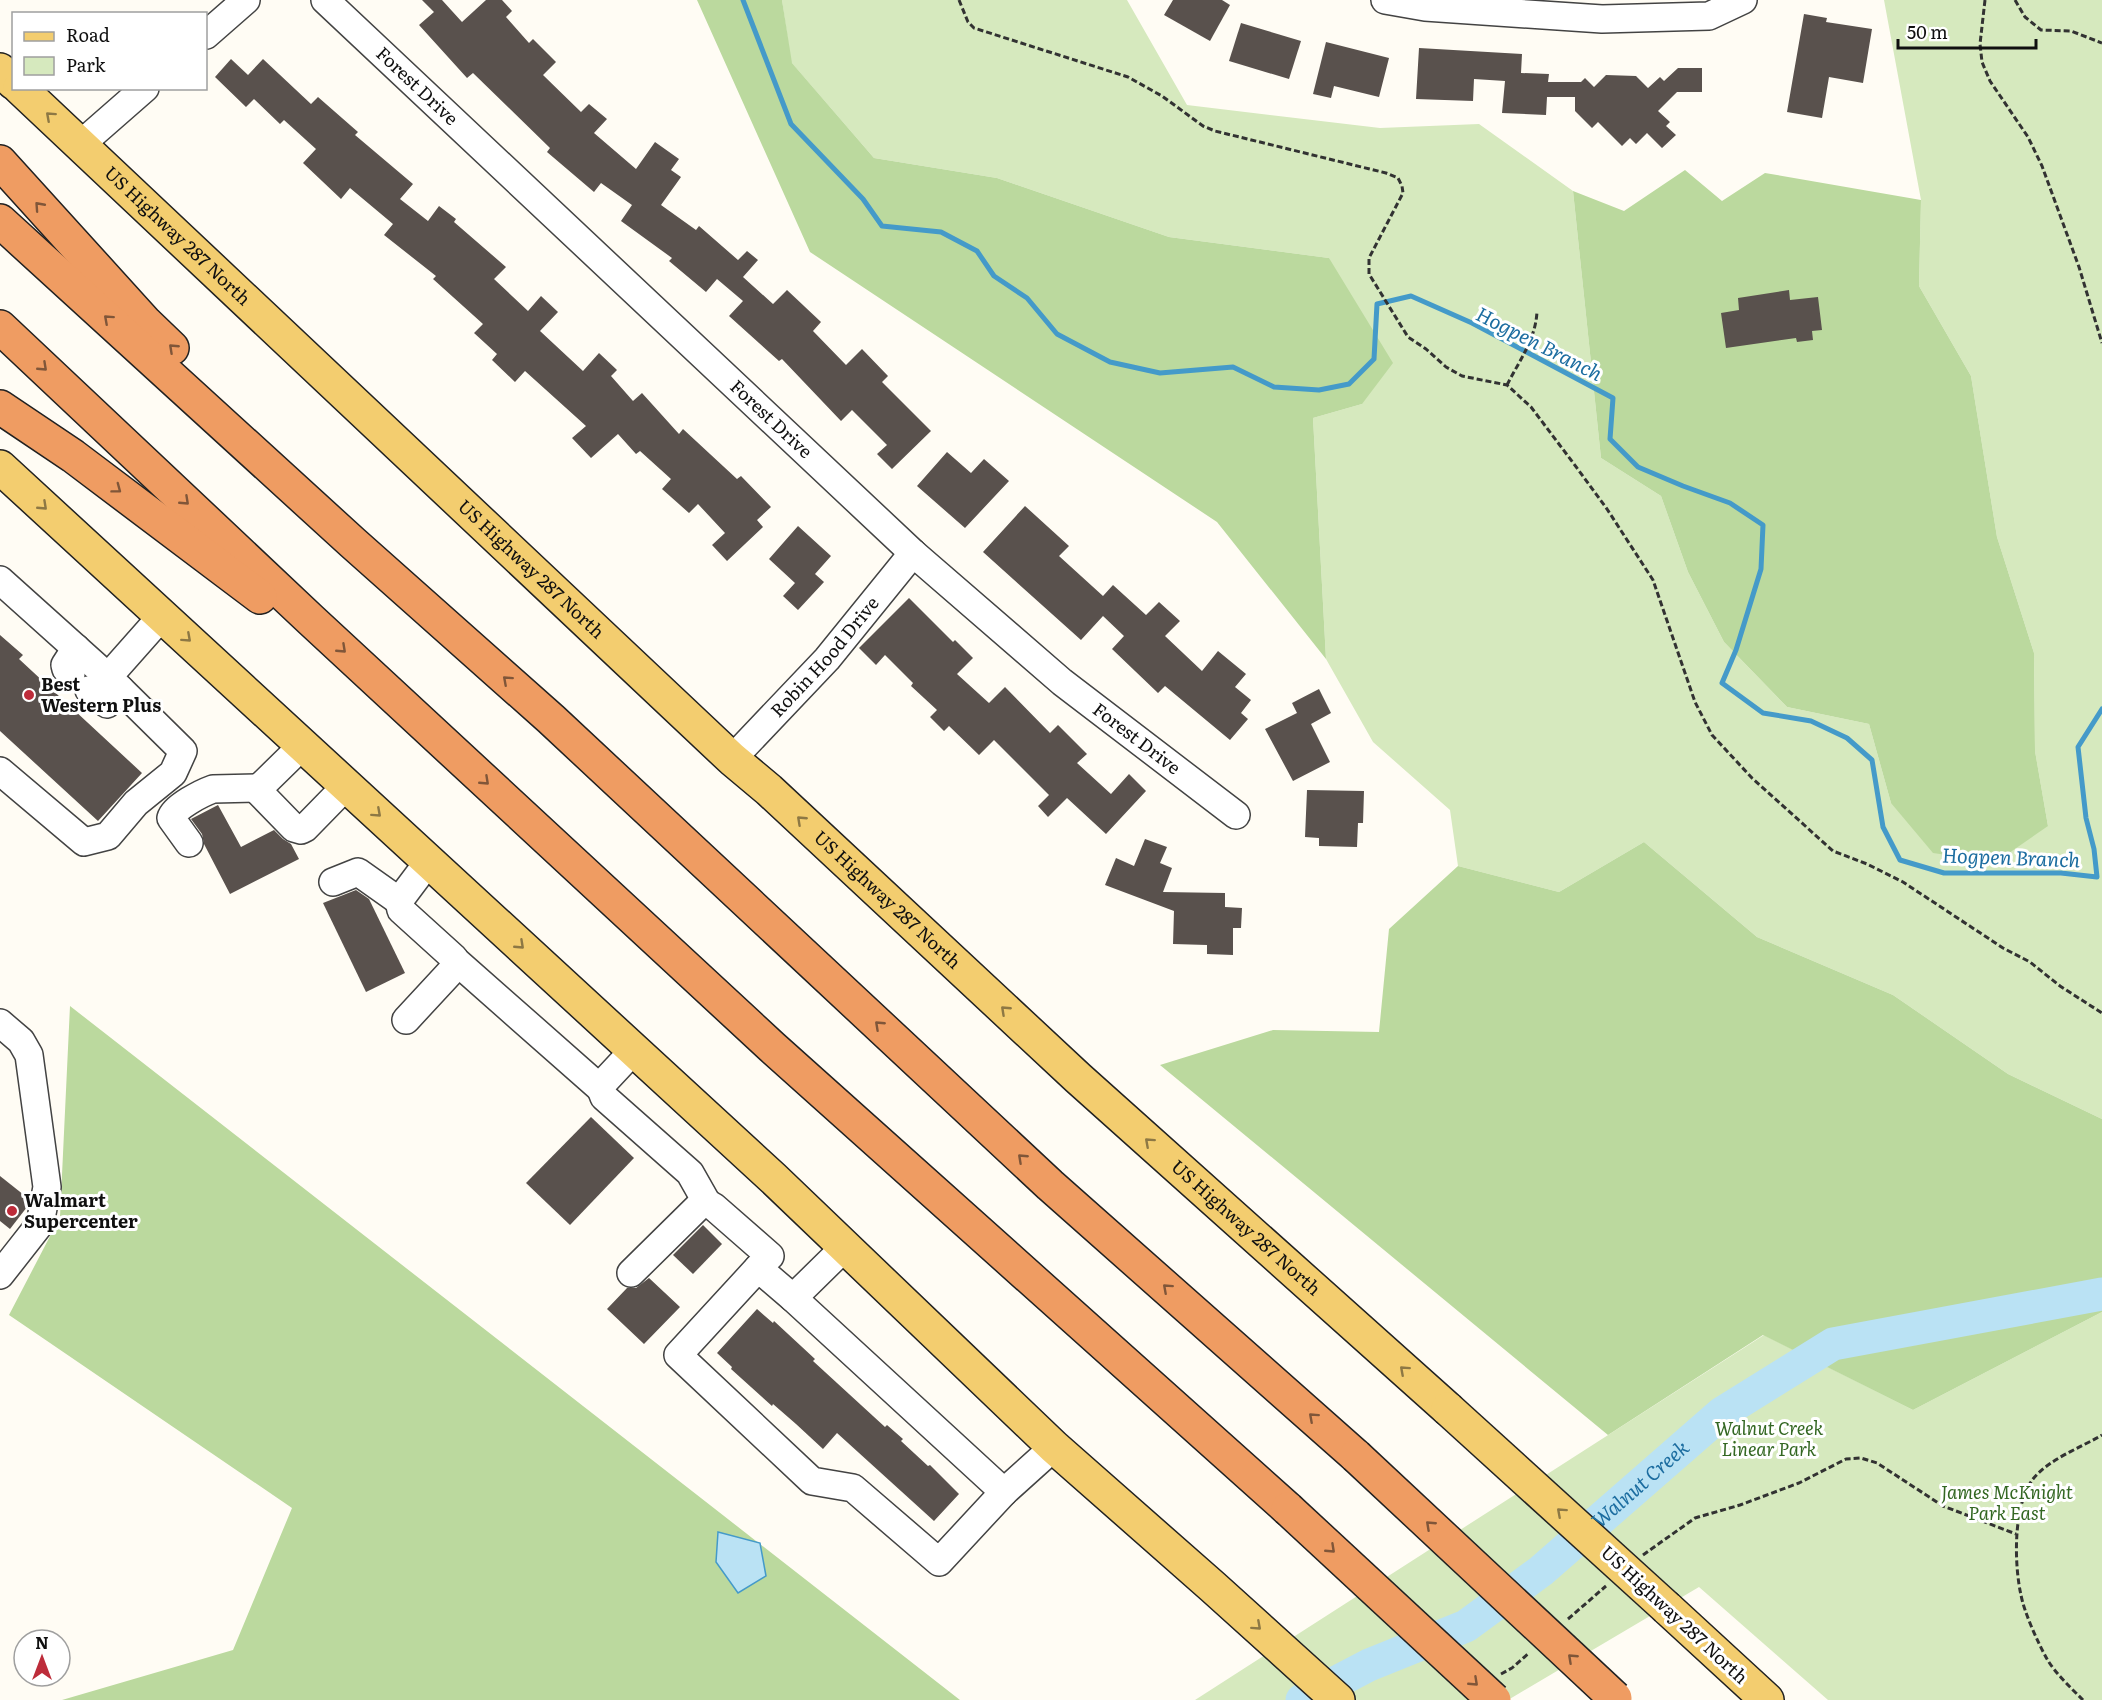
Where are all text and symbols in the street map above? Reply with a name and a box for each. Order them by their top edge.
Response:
legend [12,12,207,90]
scale bar [1898,12,2036,50]
text: 50 m [1907,18,1948,45]
text: Road [66,21,110,48]
street label: Forest Drive [371,40,465,131]
text: Park [66,51,107,78]
one-way arrow [46,112,57,123]
street label: US Highway 287 North [99,159,258,311]
one-way arrow [35,202,46,213]
water label: Hogpen Branch [1472,297,1608,387]
one-way arrow [105,316,116,327]
one-way arrow [169,345,180,356]
one-way arrow [35,360,46,371]
street label: Forest Drive [725,373,819,464]
one-way arrow [110,481,121,492]
street label: US Highway 287 North [452,492,611,644]
one-way arrow [178,494,188,505]
one-way arrow [36,499,47,510]
street label: Robin Hood Drive [763,590,885,723]
one-way arrow [180,631,190,642]
one-way arrow [335,641,346,652]
place label: Best Western Plus [41,670,161,718]
one-way arrow [504,676,514,687]
marker: Best Western Plus [22,688,36,702]
street label: Forest Drive [1088,695,1187,780]
one-way arrow [479,774,489,785]
one-way arrow [370,805,381,816]
one-way arrow [798,816,808,827]
street label: US Highway 287 North [808,823,968,975]
water label: Hogpen Branch [1942,839,2081,873]
one-way arrow [513,937,524,948]
one-way arrow [1002,1007,1013,1018]
one-way arrow [875,1021,886,1032]
one-way arrow [1145,1138,1156,1149]
street label: US Highway 287 North [1166,1153,1328,1301]
one-way arrow [1018,1154,1028,1165]
place label: Walmart Supercenter [24,1186,138,1234]
marker: Walmart Supercenter [5,1204,19,1218]
one-way arrow [1163,1284,1174,1295]
one-way arrow [1400,1366,1411,1377]
one-way arrow [1309,1413,1320,1424]
park label: Walnut Creek Linear Park [1715,1414,1823,1462]
water label: Walnut Creek [1584,1432,1694,1534]
park label: James McKnight Park East [1941,1478,2073,1526]
one-way arrow [1557,1508,1568,1519]
one-way arrow [1426,1521,1436,1532]
street label: US Highway 287 North [1595,1538,1755,1690]
one-way arrow [1324,1542,1334,1553]
one-way arrow [1250,1619,1260,1630]
north arrow [12,1628,72,1688]
text: N [35,1630,49,1654]
one-way arrow [1568,1654,1579,1665]
one-way arrow [1467,1674,1478,1685]

